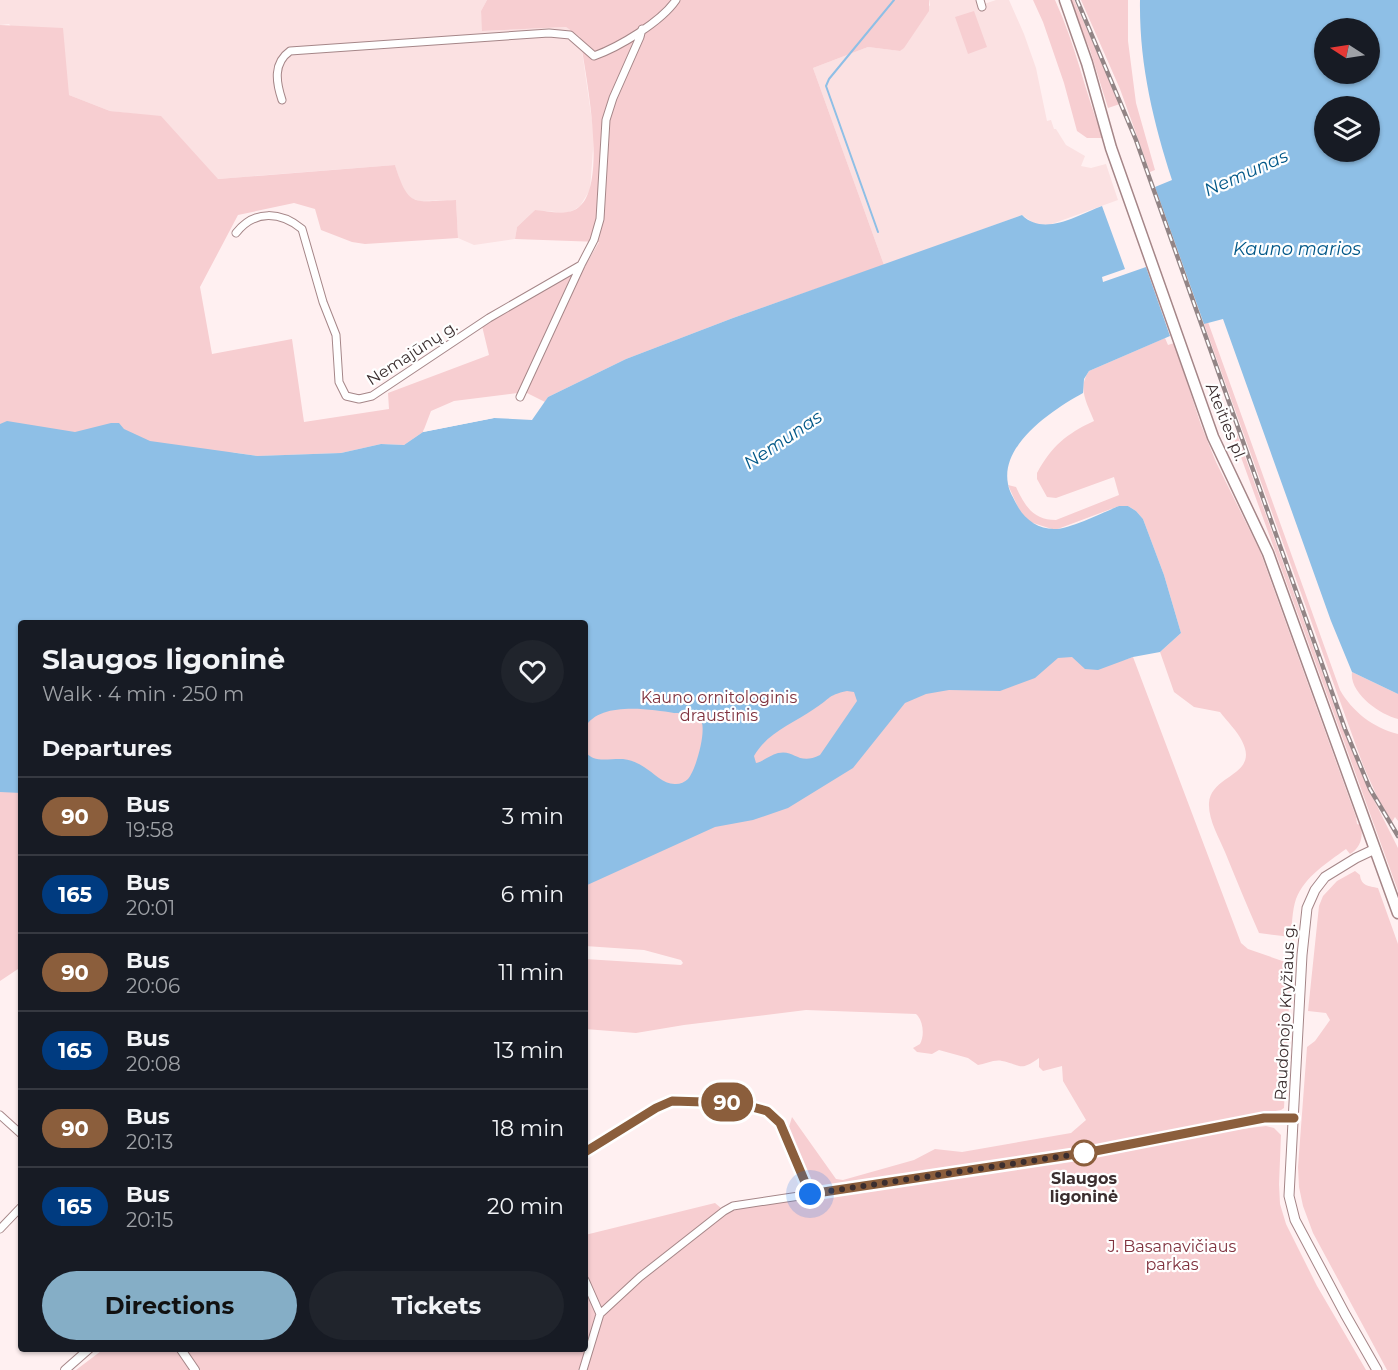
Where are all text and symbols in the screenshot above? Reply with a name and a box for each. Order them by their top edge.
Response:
north arrow [1314,18,1380,84]
map controls [1314,18,1380,162]
button: layers [1314,96,1380,162]
water label: Nemunas [1200,145,1292,201]
water label: Kauno marios [1233,238,1361,260]
street label: Nemajūnų g. [363,317,461,389]
street label: Ateities pl. [1202,380,1250,464]
water label: Nemunas [740,406,827,474]
button: heart [501,640,564,703]
text: Slaugos ligoninė [42,642,285,676]
text: Walk · 4 min · 250 m [42,682,244,706]
park label: Kauno ornitologinis draustinis [641,688,797,725]
text: Departures [42,735,172,762]
text: Bus [126,791,170,818]
text: 3 min [502,803,564,830]
text: 90 [61,804,89,829]
text: 19:58 [126,818,174,842]
text: Bus [126,869,170,896]
text: 6 min [501,881,564,908]
text: 165 [58,882,92,907]
text: 20:01 [126,896,175,920]
street label: Raudonojo Kryžiaus g. [1271,923,1299,1101]
text: Bus [126,947,170,974]
text: 11 min [498,959,564,986]
text: 90 [61,960,89,985]
text: 20:06 [126,974,180,998]
text: Bus [126,1025,170,1052]
text: 13 min [494,1037,564,1064]
text: 165 [58,1038,92,1063]
text: 20:08 [126,1052,181,1076]
line badge: 90 [700,1082,754,1122]
text: 90 [713,1090,741,1115]
text: Bus [126,1103,170,1130]
text: 18 min [492,1115,564,1142]
text: 90 [61,1116,89,1141]
text: 20:13 [126,1130,173,1154]
marker: Slaugos ligoninė [1071,1140,1097,1166]
place label: Slaugos ligoninė [1050,1169,1118,1206]
your location [795,1179,825,1209]
text: Bus [126,1181,170,1208]
text: 20 min [487,1193,564,1220]
text: 165 [58,1194,92,1219]
text: 20:15 [126,1208,173,1232]
park label: J. Basanavičiaus parkas [1107,1237,1236,1274]
button: Directions [42,1271,297,1340]
button: Tickets [309,1271,564,1340]

